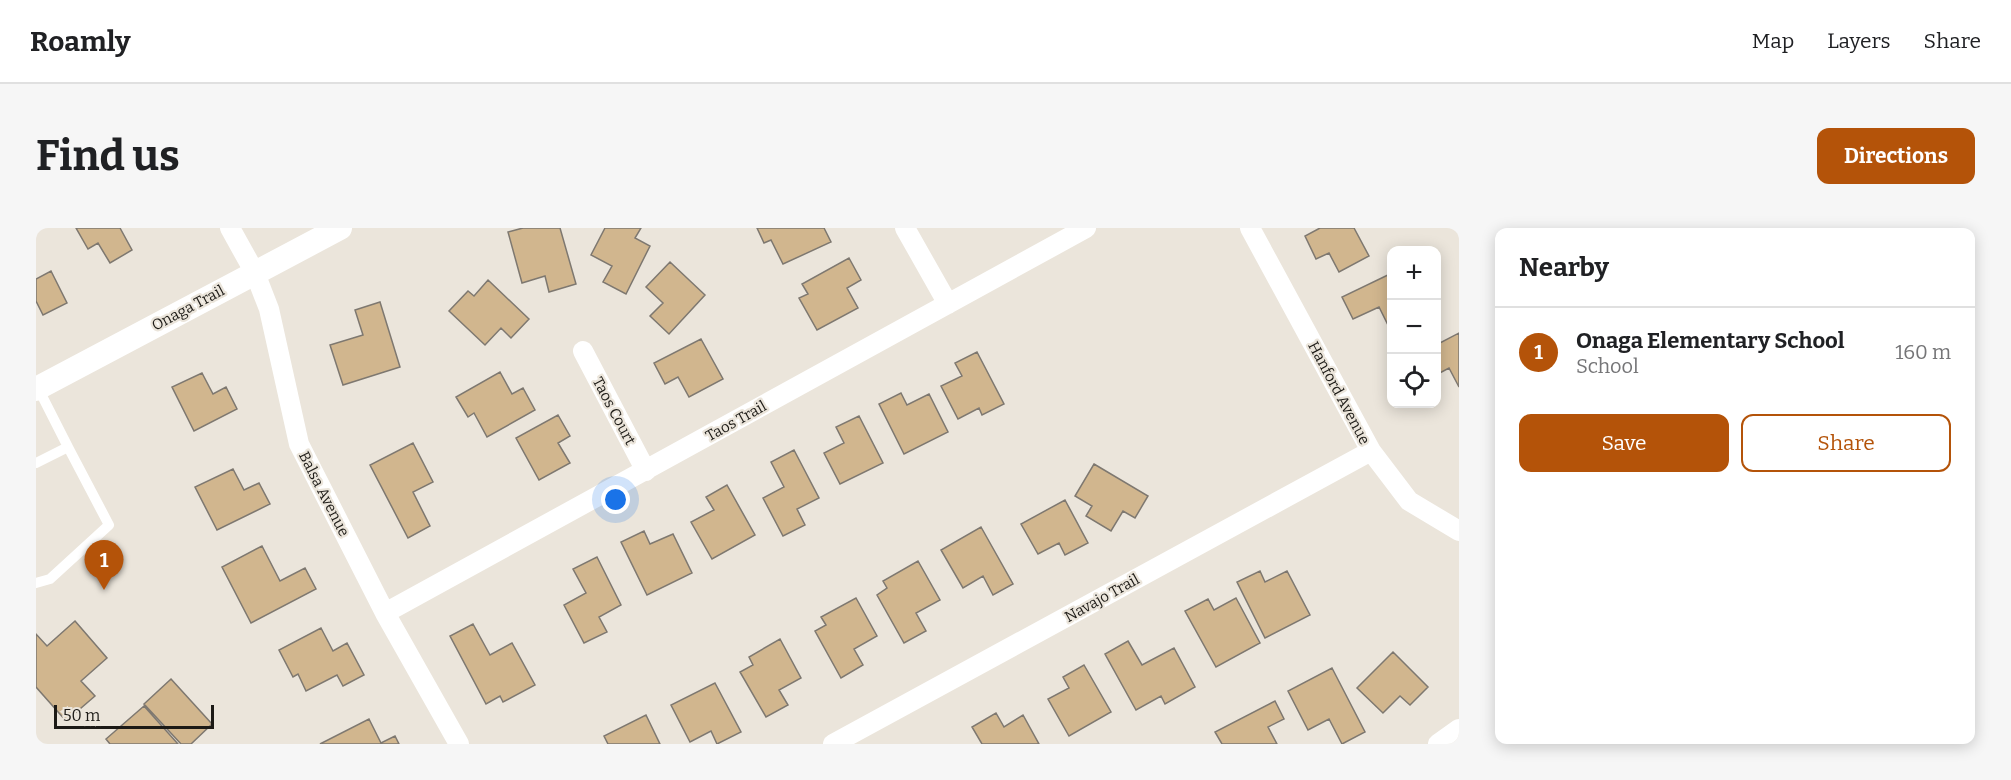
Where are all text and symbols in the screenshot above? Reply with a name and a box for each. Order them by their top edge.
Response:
text: Roamly [30,25,131,58]
text: Map [1752,28,1794,54]
text: Layers [1827,28,1891,54]
text: Share [1924,28,1981,54]
button: Directions [1817,128,1975,184]
text: Find us [36,131,180,181]
map controls [1387,246,1441,408]
button: + [1387,246,1441,300]
text: Nearby [1519,252,1609,283]
street label: Onaga Trail [149,281,227,335]
button: − [1387,300,1441,354]
text: Onaga Elementary School [1576,327,1845,354]
street label: Hanford Avenue [1304,338,1374,448]
text: 1 [1534,340,1543,364]
text: 160 m [1895,340,1951,364]
button: locate [1387,354,1441,408]
text: School [1576,354,1639,378]
street label: Taos Court [589,374,640,448]
street label: Taos Trail [703,397,769,445]
button: Save [1519,414,1729,472]
button: Share [1741,414,1951,472]
street label: Balsa Avenue [295,448,353,540]
your location [601,485,630,514]
pin: 1 [84,540,124,590]
street label: Navajo Trail [1062,570,1142,626]
scale bar [54,702,214,730]
text: 50 m [63,706,100,725]

